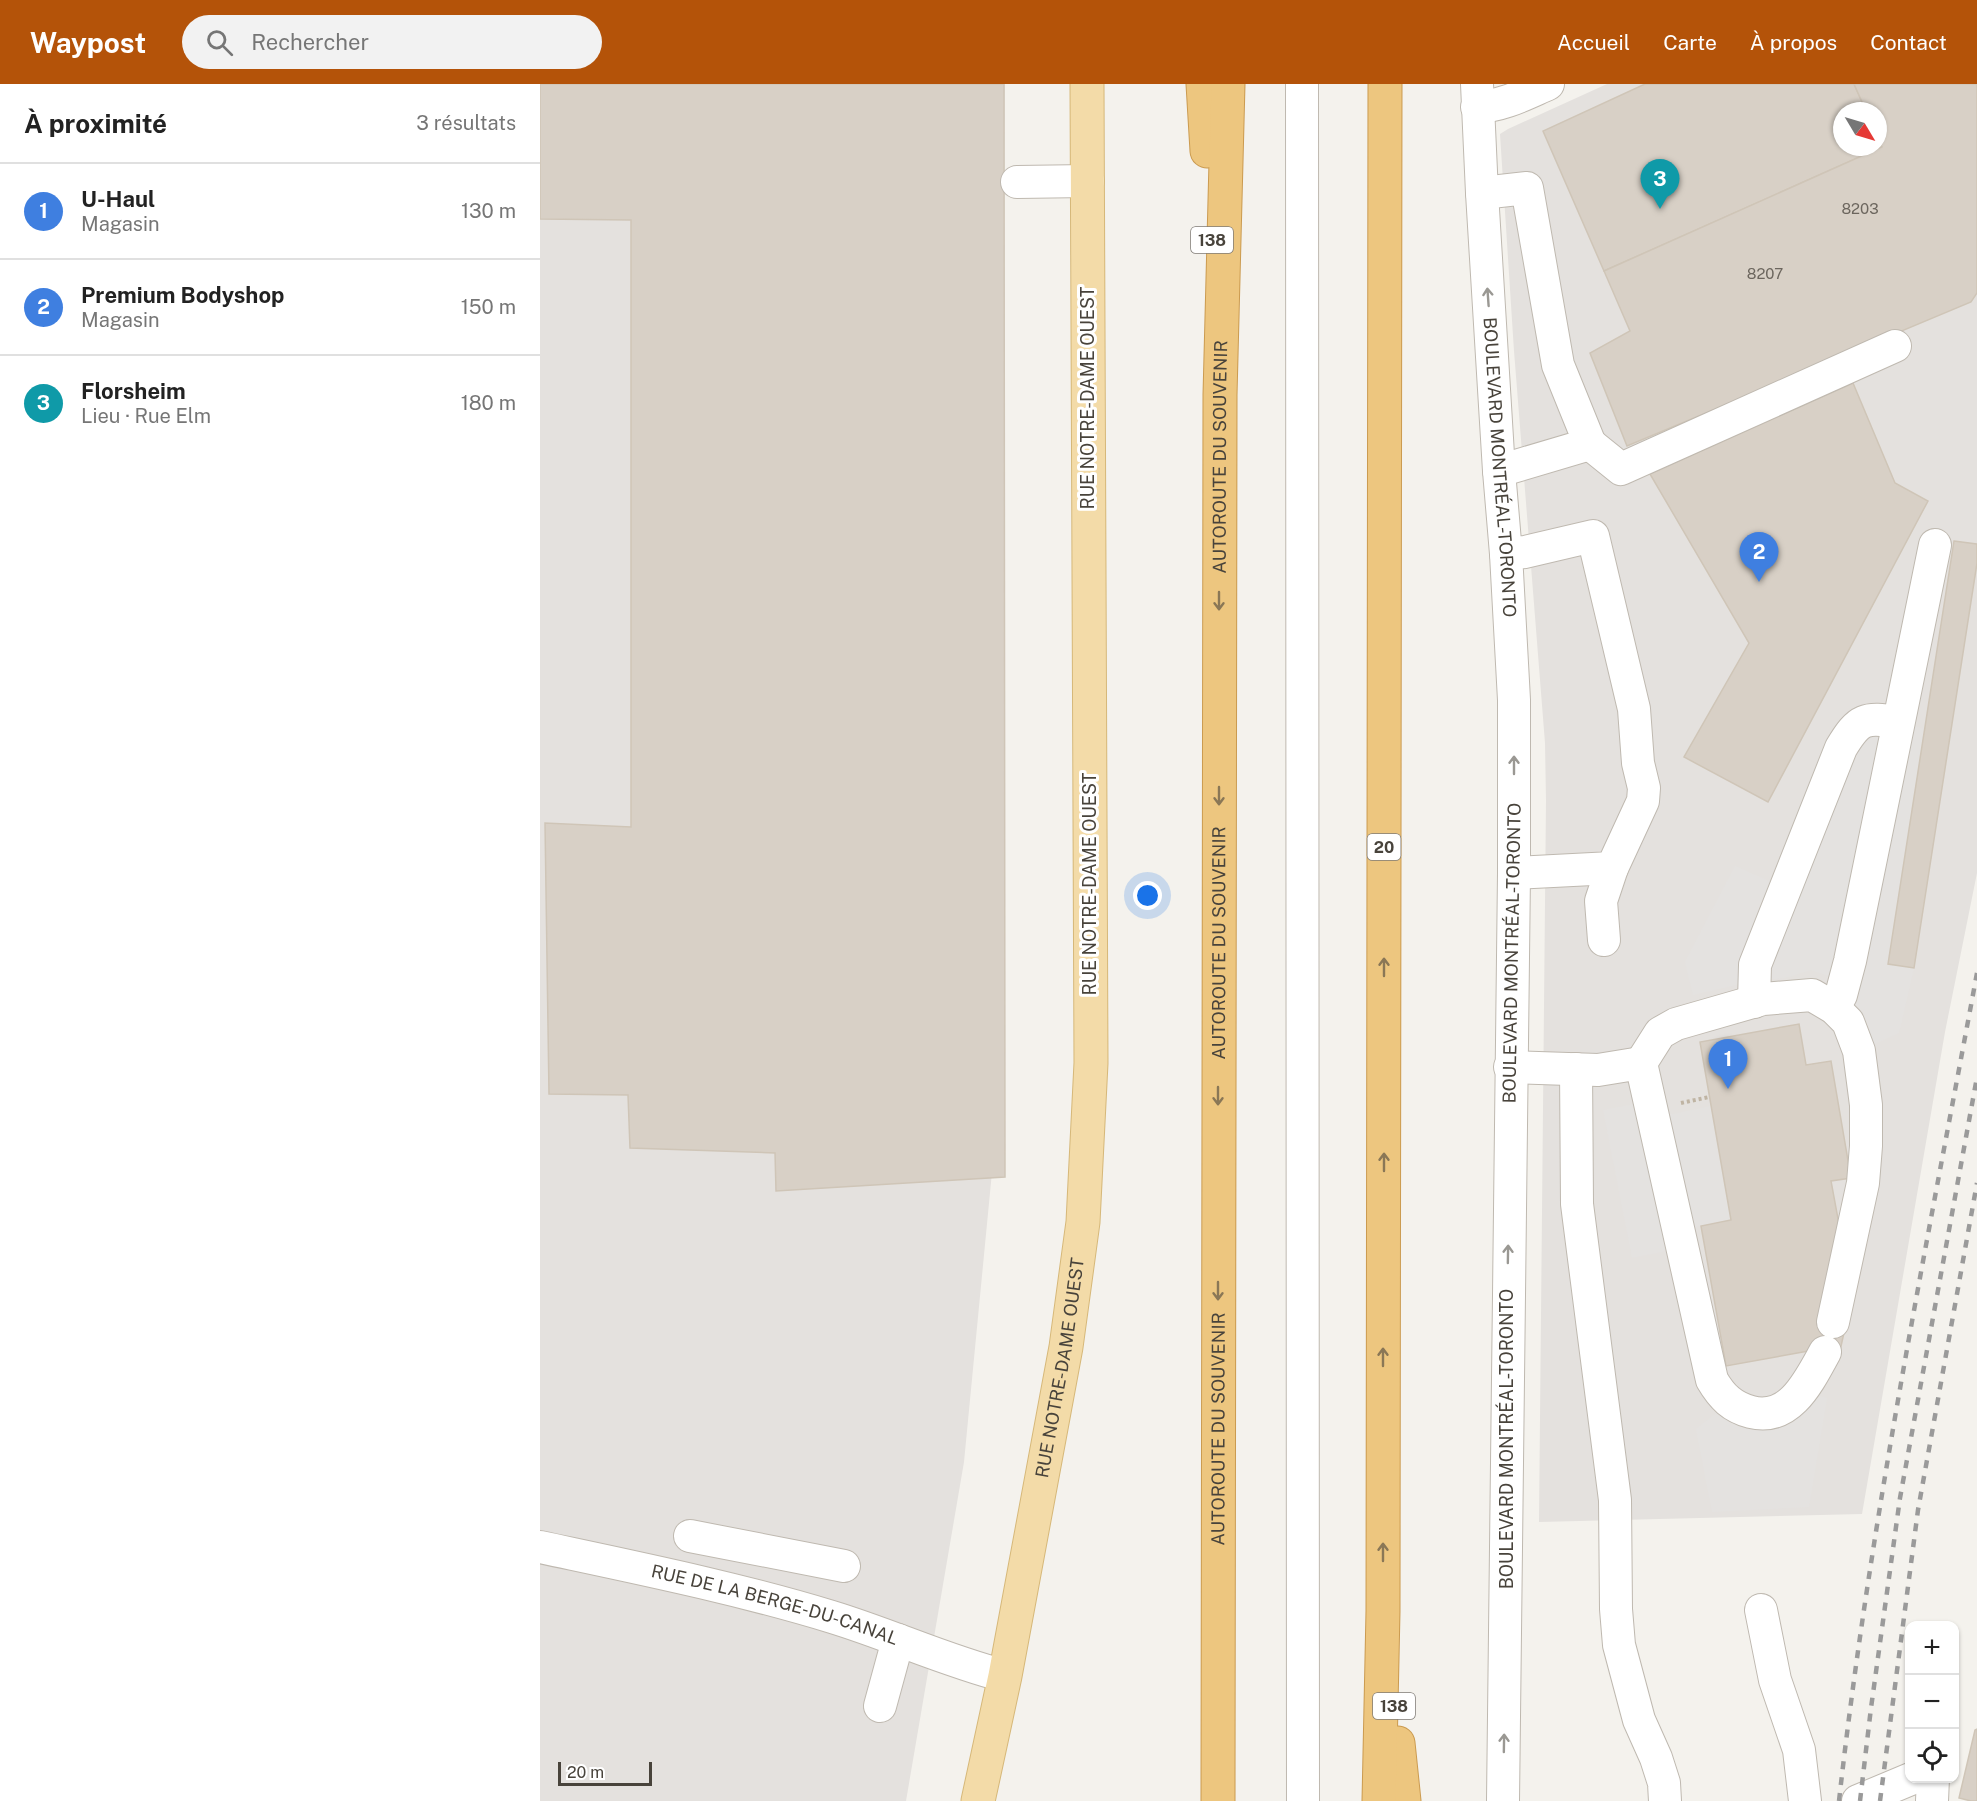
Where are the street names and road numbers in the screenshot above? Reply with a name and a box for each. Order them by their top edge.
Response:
road number: 138 [1191,227,1233,253]
street label: RUE NOTRE-DAME OUEST [1077,286,1098,509]
street label: BOULEVARD MONTRÉAL-TORONTO [1480,317,1520,618]
street label: AUTOROUTE DU SOUVENIR [1209,340,1231,574]
street label: RUE NOTRE-DAME OUEST [1079,772,1100,995]
street label: BOULEVARD MONTRÉAL-TORONTO [1497,802,1525,1103]
street label: AUTOROUTE DU SOUVENIR [1208,826,1229,1060]
road number: 20 [1368,834,1400,860]
street label: RUE NOTRE-DAME OUEST [1031,1256,1088,1480]
street label: BOULEVARD MONTRÉAL-TORONTO [1495,1289,1517,1589]
street label: AUTOROUTE DU SOUVENIR [1207,1312,1229,1546]
street label: RUE DE LA BERGE-DU-CANAL [649,1560,902,1649]
road number: 138 [1373,1693,1415,1719]

